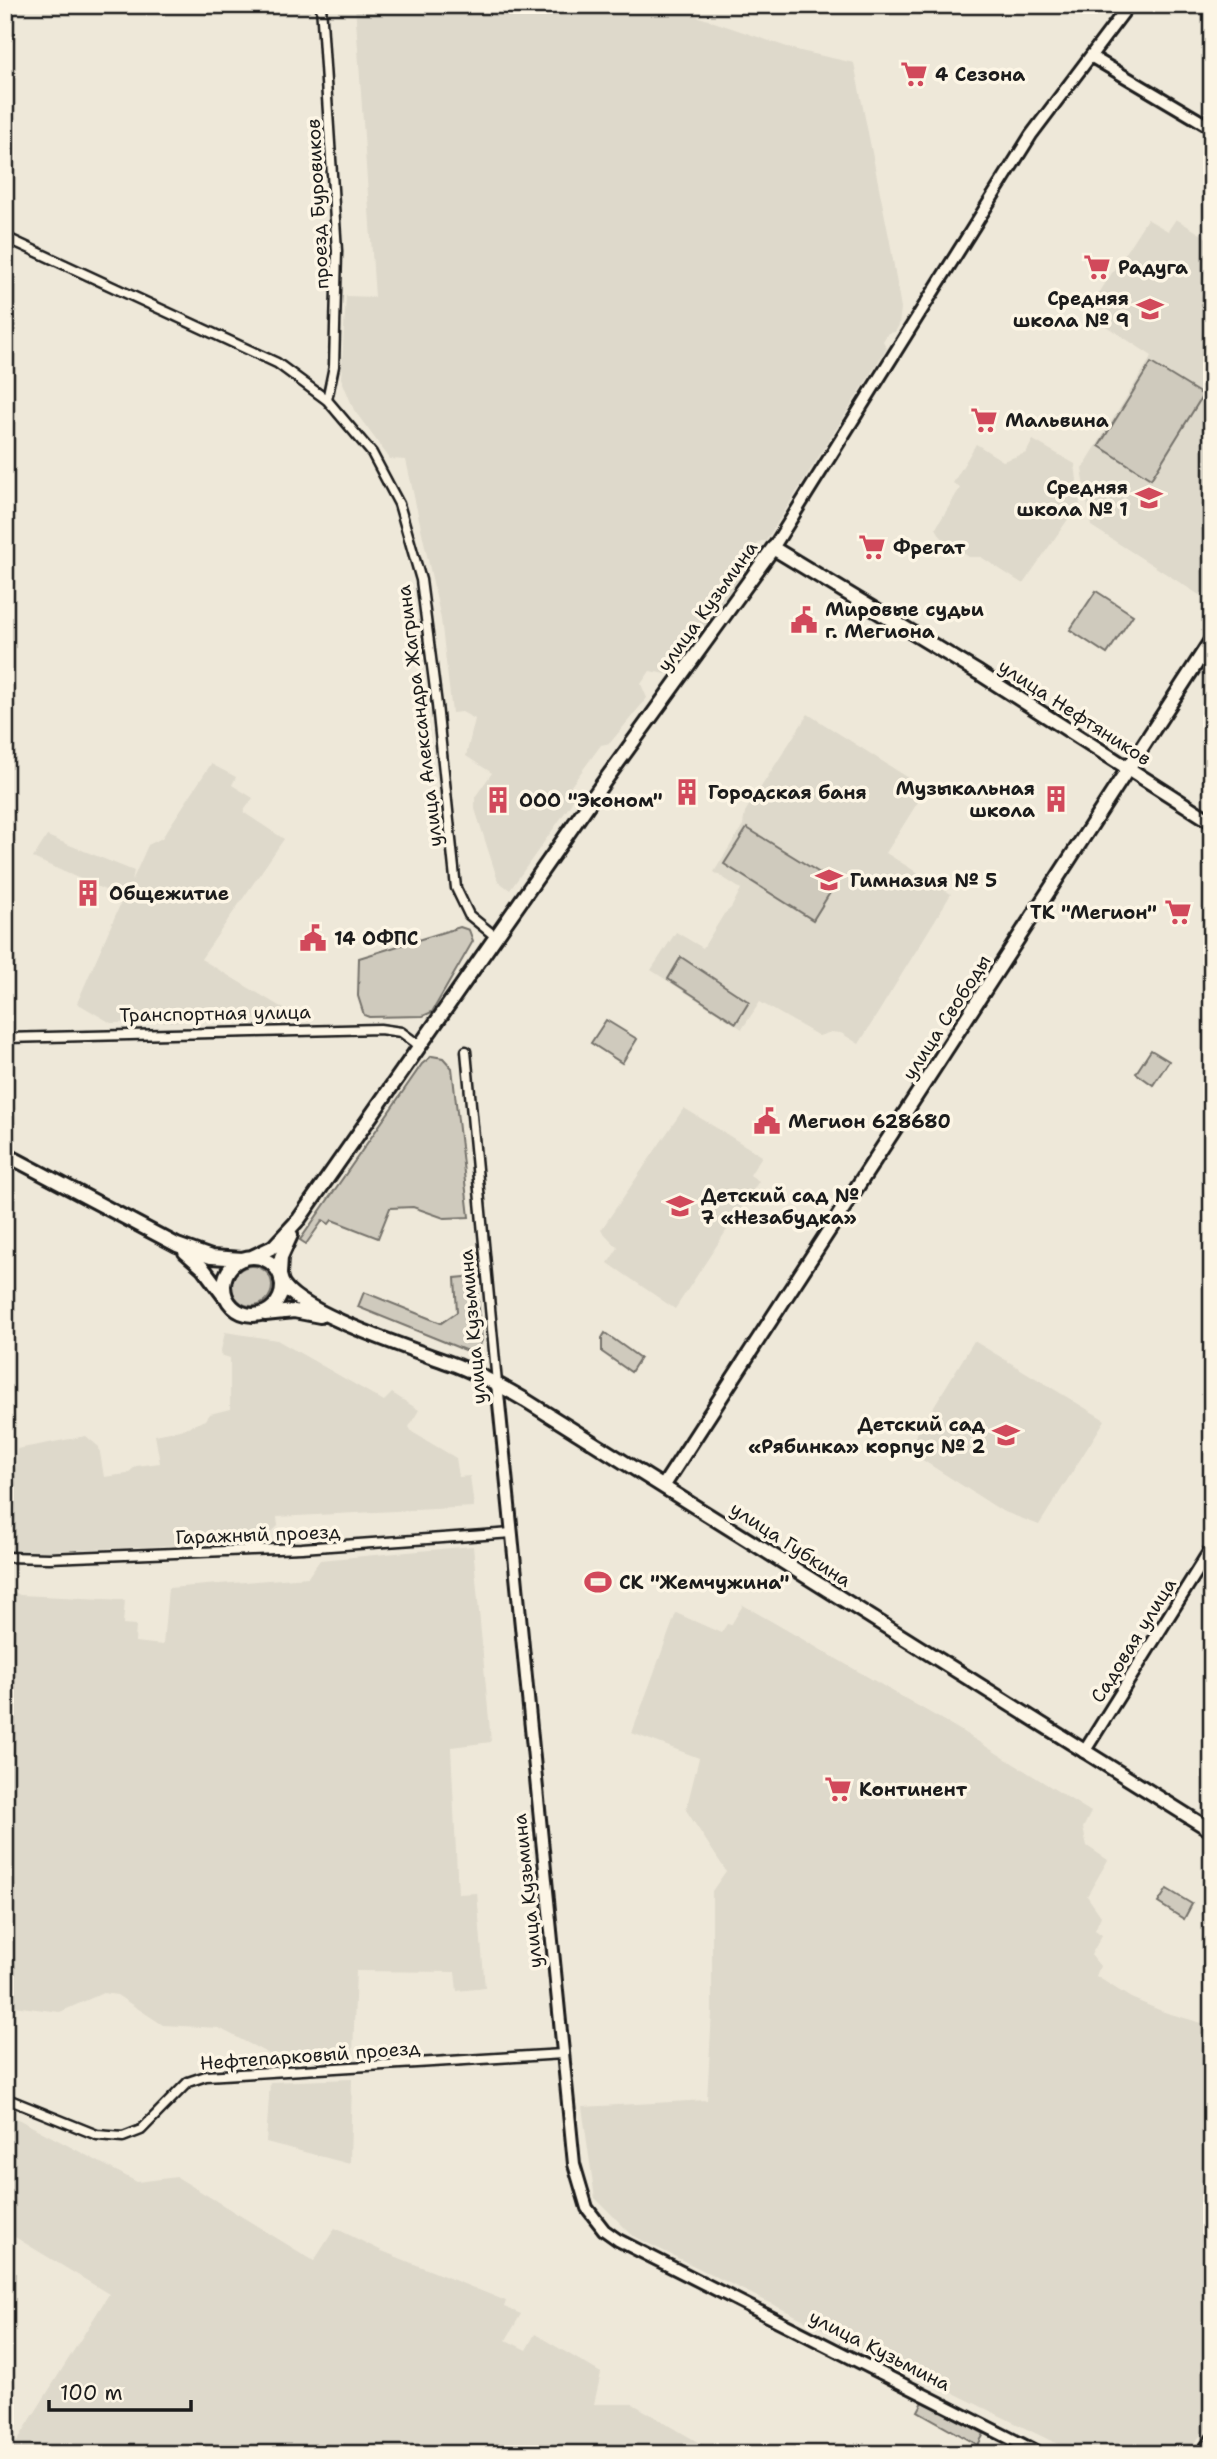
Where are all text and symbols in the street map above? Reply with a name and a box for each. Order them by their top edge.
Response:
supermarket icon: 4 Сезона [899,59,929,89]
place label: 4 Сезона [935,62,1025,87]
street label: проезд Буровиков [301,118,334,290]
supermarket icon: Радуга [1082,252,1112,282]
place label: Радуга [1118,255,1188,280]
place label: Средняя школа № 9 [1013,286,1129,333]
school or university icon: Средняя школа № 9 [1135,294,1165,324]
supermarket icon: Мальвина [969,405,999,435]
place label: Мальвина [1005,408,1109,433]
place label: Средняя школа № 1 [1016,475,1128,522]
school or university icon: Средняя школа № 1 [1134,483,1164,513]
supermarket icon: Фрегат [857,532,887,562]
place label: Фрегат [893,535,966,560]
street label: улица Кузьмина [652,536,763,676]
street label: улица Александра Жагрина [391,583,448,848]
place label: Мировые судьи г. Мегиона [825,597,984,644]
public building icon: Мировые судьи г. Мегиона [789,605,819,635]
street label: улица Нефтяников [994,654,1156,771]
place label: Музыкальная школа [896,776,1035,823]
building icon: Городская баня [672,777,702,807]
place label: Городская баня [708,780,867,805]
building icon: Музыкальная школа [1041,784,1071,814]
building icon: ООО "Эконом" [483,785,513,815]
place label: ООО "Эконом" [519,788,663,813]
school or university icon: Гимназия № 5 [814,865,844,895]
place label: Гимназия № 5 [850,868,997,893]
building icon: Общежитие [73,878,103,908]
place label: Общежитие [109,881,229,906]
supermarket icon: ТК "Мегион" [1163,897,1193,927]
place label: ТК "Мегион" [1030,900,1157,925]
public building icon: 14 ОФПС [298,923,328,953]
place label: 14 ОФПС [334,926,419,951]
street label: улица Свободы [897,950,996,1085]
street label: Транспортная улица [119,999,311,1028]
public building icon: Мегион 628680 [752,1106,782,1136]
place label: Мегион 628680 [788,1109,951,1134]
place label: Детский сад № 7 «Незабудка» [701,1183,859,1230]
school or university icon: Детский сад № 7 «Незабудка» [665,1191,695,1221]
street label: улица Кузьмина [453,1248,492,1405]
place label: Детский сад «Рябинка» корпус № 2 [748,1412,986,1459]
school or university icon: Детский сад «Рябинка» корпус № 2 [991,1420,1021,1450]
street label: улица Губкина [726,1496,856,1593]
street label: Гаражный проезд [175,1519,341,1550]
sports icon: СК "Жемчужина" [583,1567,613,1597]
place label: СК "Жемчужина" [619,1570,789,1595]
street label: Садовая улица [1085,1573,1182,1707]
supermarket icon: Континент [823,1774,853,1804]
place label: Континент [859,1777,968,1802]
street label: улица Кузьмина [507,1812,548,1969]
street label: Нефтепарковый проезд [199,2035,421,2076]
street label: улица Кузьмина [805,2304,955,2397]
scale bar [49,2368,191,2412]
text: 100 m [60,2379,123,2407]

